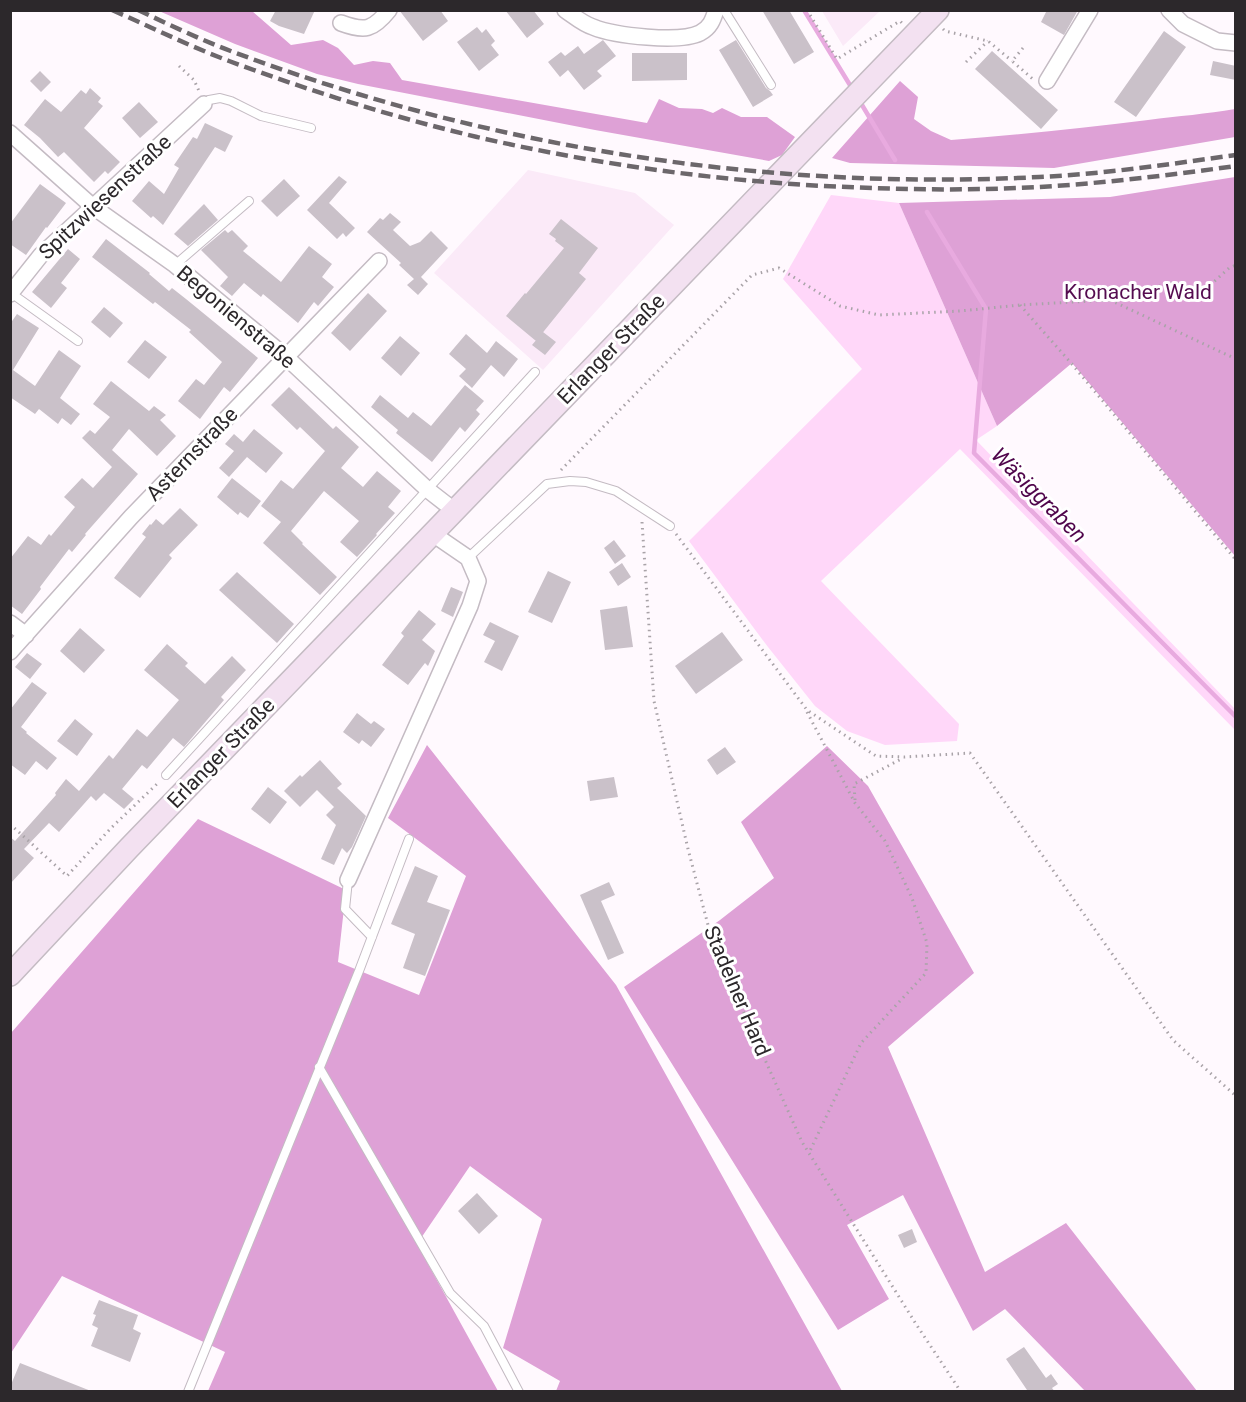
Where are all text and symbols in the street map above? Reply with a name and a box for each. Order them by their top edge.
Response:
street label: Spitzwiesenstraße [34,130,176,264]
street label: Begonienstraße [172,261,300,373]
park label: Kronacher Wald [1064,280,1212,304]
street label: Erlanger Straße [553,289,669,409]
street label: Asternstraße [141,402,243,506]
water label: Wäsiggraben [986,442,1092,548]
street label: Erlanger Straße [163,693,279,813]
street label: Stadelner Hard [699,922,775,1060]

